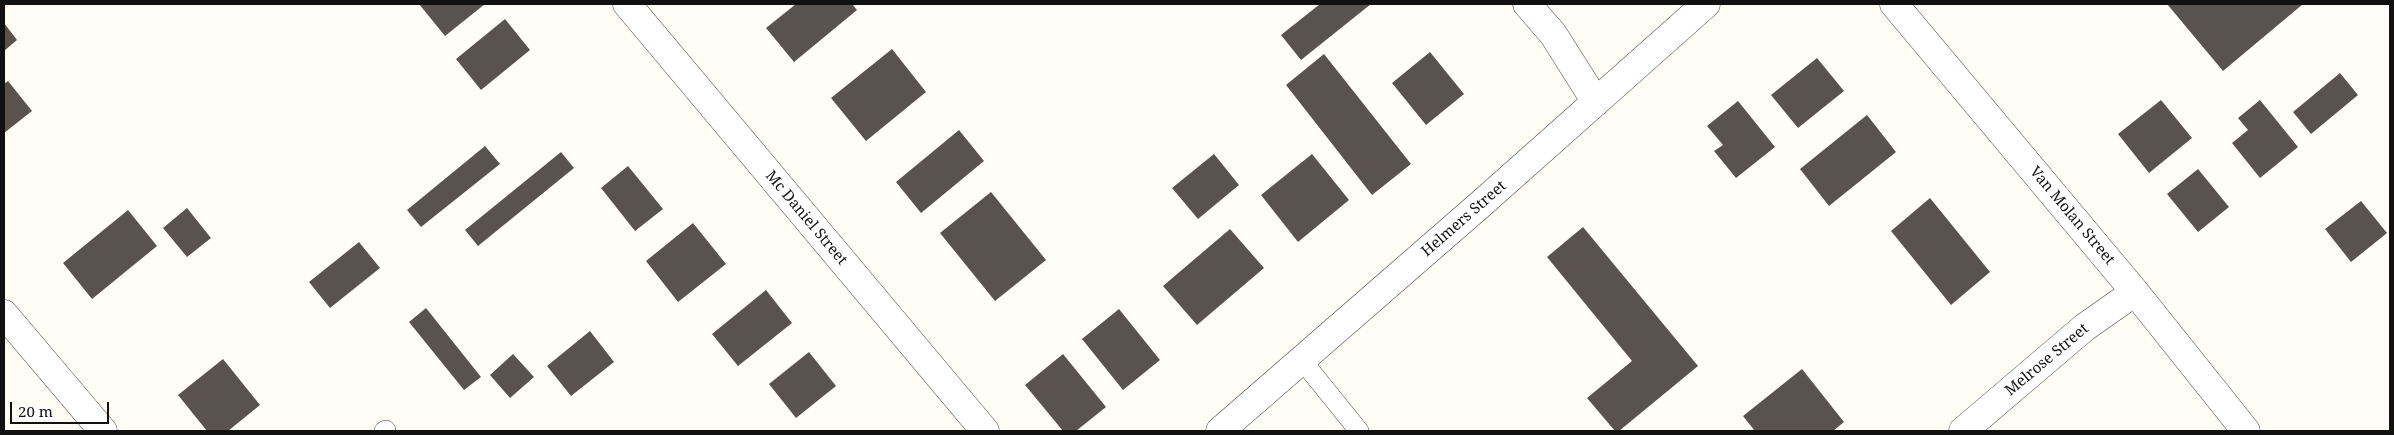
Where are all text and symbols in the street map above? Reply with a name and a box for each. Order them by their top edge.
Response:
street label: Van Molan Street [2026,163,2118,269]
street label: Mc Daniel Street [761,167,851,269]
street label: Helmers Street [1418,177,1510,261]
street label: Melrose Street [2002,320,2092,400]
scale bar [12,392,111,424]
text: 20 m [18,401,53,421]

